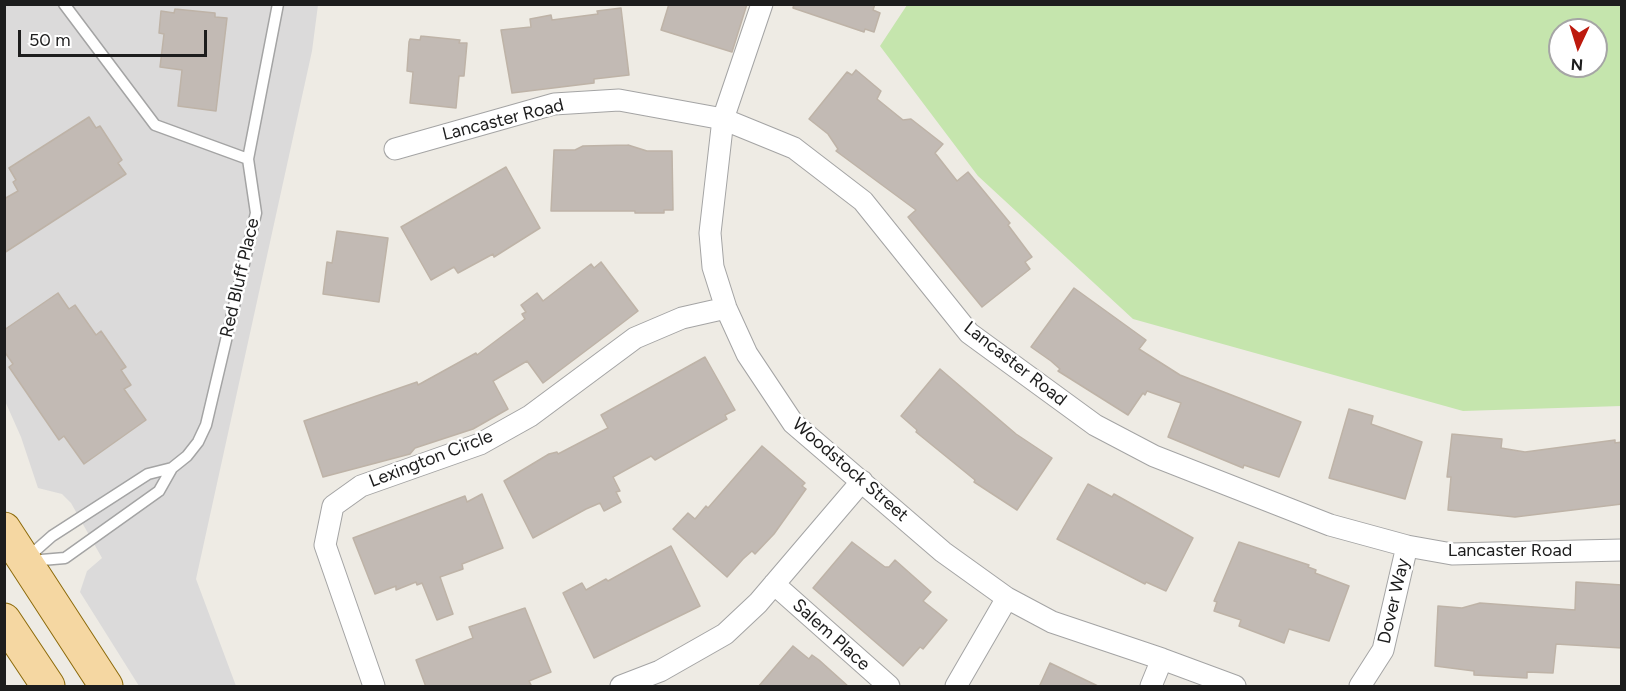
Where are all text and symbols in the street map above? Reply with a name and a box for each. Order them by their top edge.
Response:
scale bar [21,18,210,56]
north arrow [1548,18,1608,78]
text: 50 m [29,29,71,51]
text: N [1570,55,1584,74]
street label: Lancaster Road [440,94,566,146]
street label: Red Bluff Place [216,216,264,340]
street label: Lancaster Road [959,317,1071,411]
street label: Woodstock Street [787,414,913,526]
street label: Lexington Circle [366,425,496,493]
street label: Lancaster Road [1448,540,1572,562]
street label: Dover Way [1374,556,1414,646]
street label: Salem Place [788,595,874,675]

